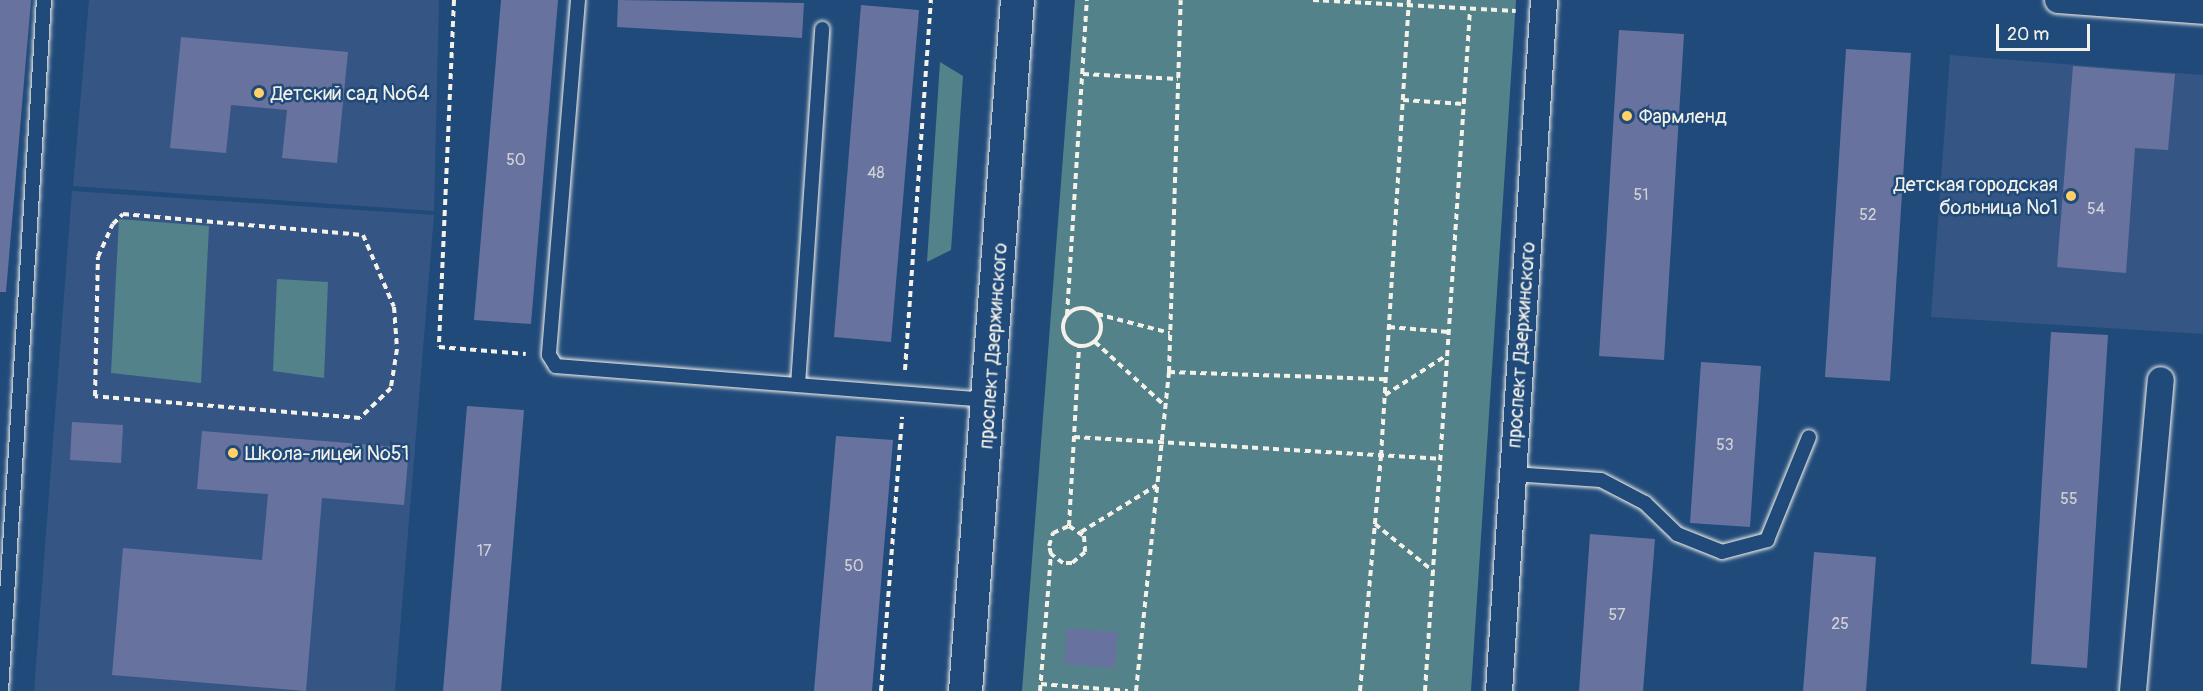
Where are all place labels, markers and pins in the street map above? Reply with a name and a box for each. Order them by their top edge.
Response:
place label: Детский сад №64 [271,81,429,105]
marker: Детский сад №64 [252,86,266,100]
place label: Фармленд [1639,104,1727,128]
marker: Фармленд [1620,109,1634,123]
place label: Детская городская больница №1 [1894,172,2058,219]
marker: Детская городская больница №1 [2062,187,2080,205]
place label: Школа-лицей №51 [245,441,409,465]
marker: Школа-лицей №51 [226,446,240,460]

